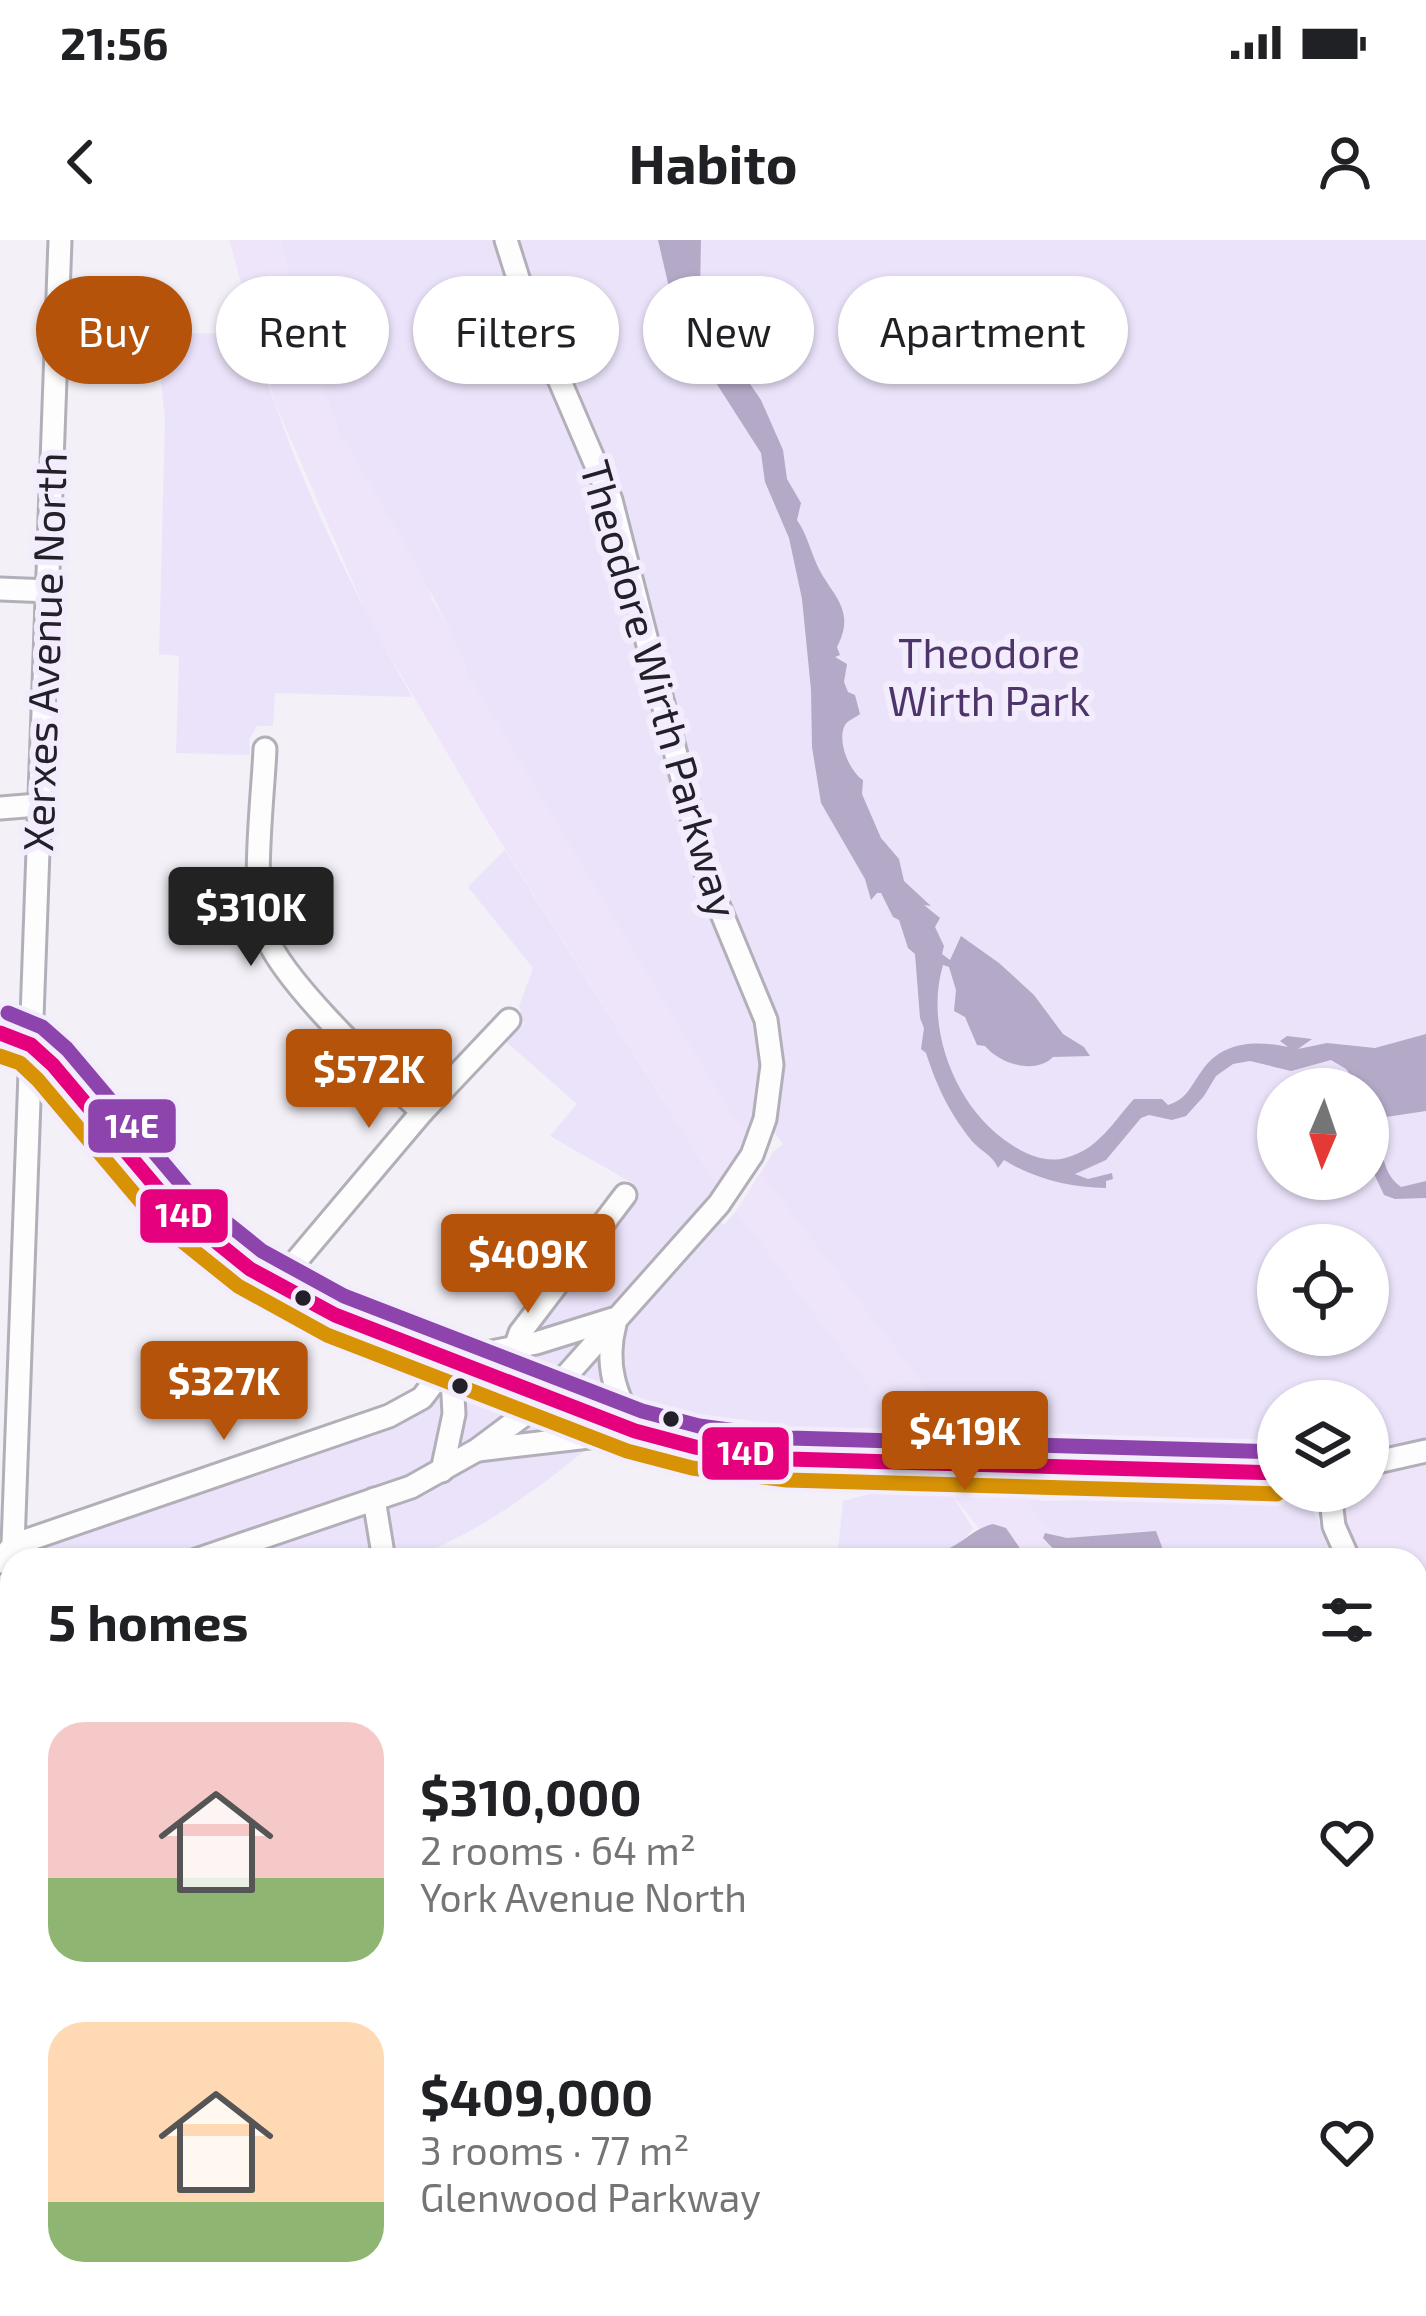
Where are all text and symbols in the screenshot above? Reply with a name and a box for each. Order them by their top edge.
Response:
text: 21:56 [60,15,169,69]
icon: back [48,129,114,195]
icon: person [1312,129,1378,195]
text: Habito [628,130,798,195]
chip: Buy [36,276,192,384]
chip: Rent [216,276,389,384]
chip: Filters [413,276,619,384]
chip: New [643,276,814,384]
chip: Apartment [838,276,1128,384]
street label: Xerxes Avenue North [11,451,75,852]
street label: Theodore Wirth Parkway [572,454,750,923]
park label: Theodore Wirth Park [888,626,1090,724]
pin: $310K [167,867,335,969]
text: $310K [196,882,306,929]
pin: $572K [285,1029,453,1131]
text: $572K [313,1044,425,1091]
north arrow [1257,1068,1389,1200]
map controls [1257,1068,1389,1512]
line badge: 14E [86,1097,178,1155]
text: 14E [105,1105,159,1145]
line badge: 14D [138,1187,230,1245]
text: 14D [155,1194,213,1234]
pin: $409K [444,1214,612,1316]
button: locate [1257,1224,1389,1356]
text: $409K [468,1229,588,1276]
unlabelled marker [292,1287,314,1309]
pin: $327K [140,1341,308,1443]
text: $327K [168,1356,280,1403]
unlabelled marker [449,1375,471,1397]
button: layers [1257,1380,1389,1512]
pin: $419K [881,1391,1049,1493]
text: $419K [909,1406,1021,1453]
unlabelled marker [660,1408,682,1430]
line badge: 14D [700,1425,791,1482]
text: 14D [717,1432,775,1472]
icon: filters [1314,1587,1380,1653]
text: 5 homes [48,1590,249,1651]
text: $310,000 [420,1765,642,1826]
icon: home [144,1770,288,1914]
icon: heart [1314,1809,1380,1875]
text: 2 rooms · 64 m² [420,1826,696,1873]
text: York Avenue North [420,1873,747,1920]
text: $409,000 [420,2065,653,2126]
icon: home [144,2070,288,2214]
icon: heart [1314,2109,1380,2175]
text: 3 rooms · 77 m² [420,2126,689,2173]
text: Glenwood Parkway [420,2173,761,2220]

